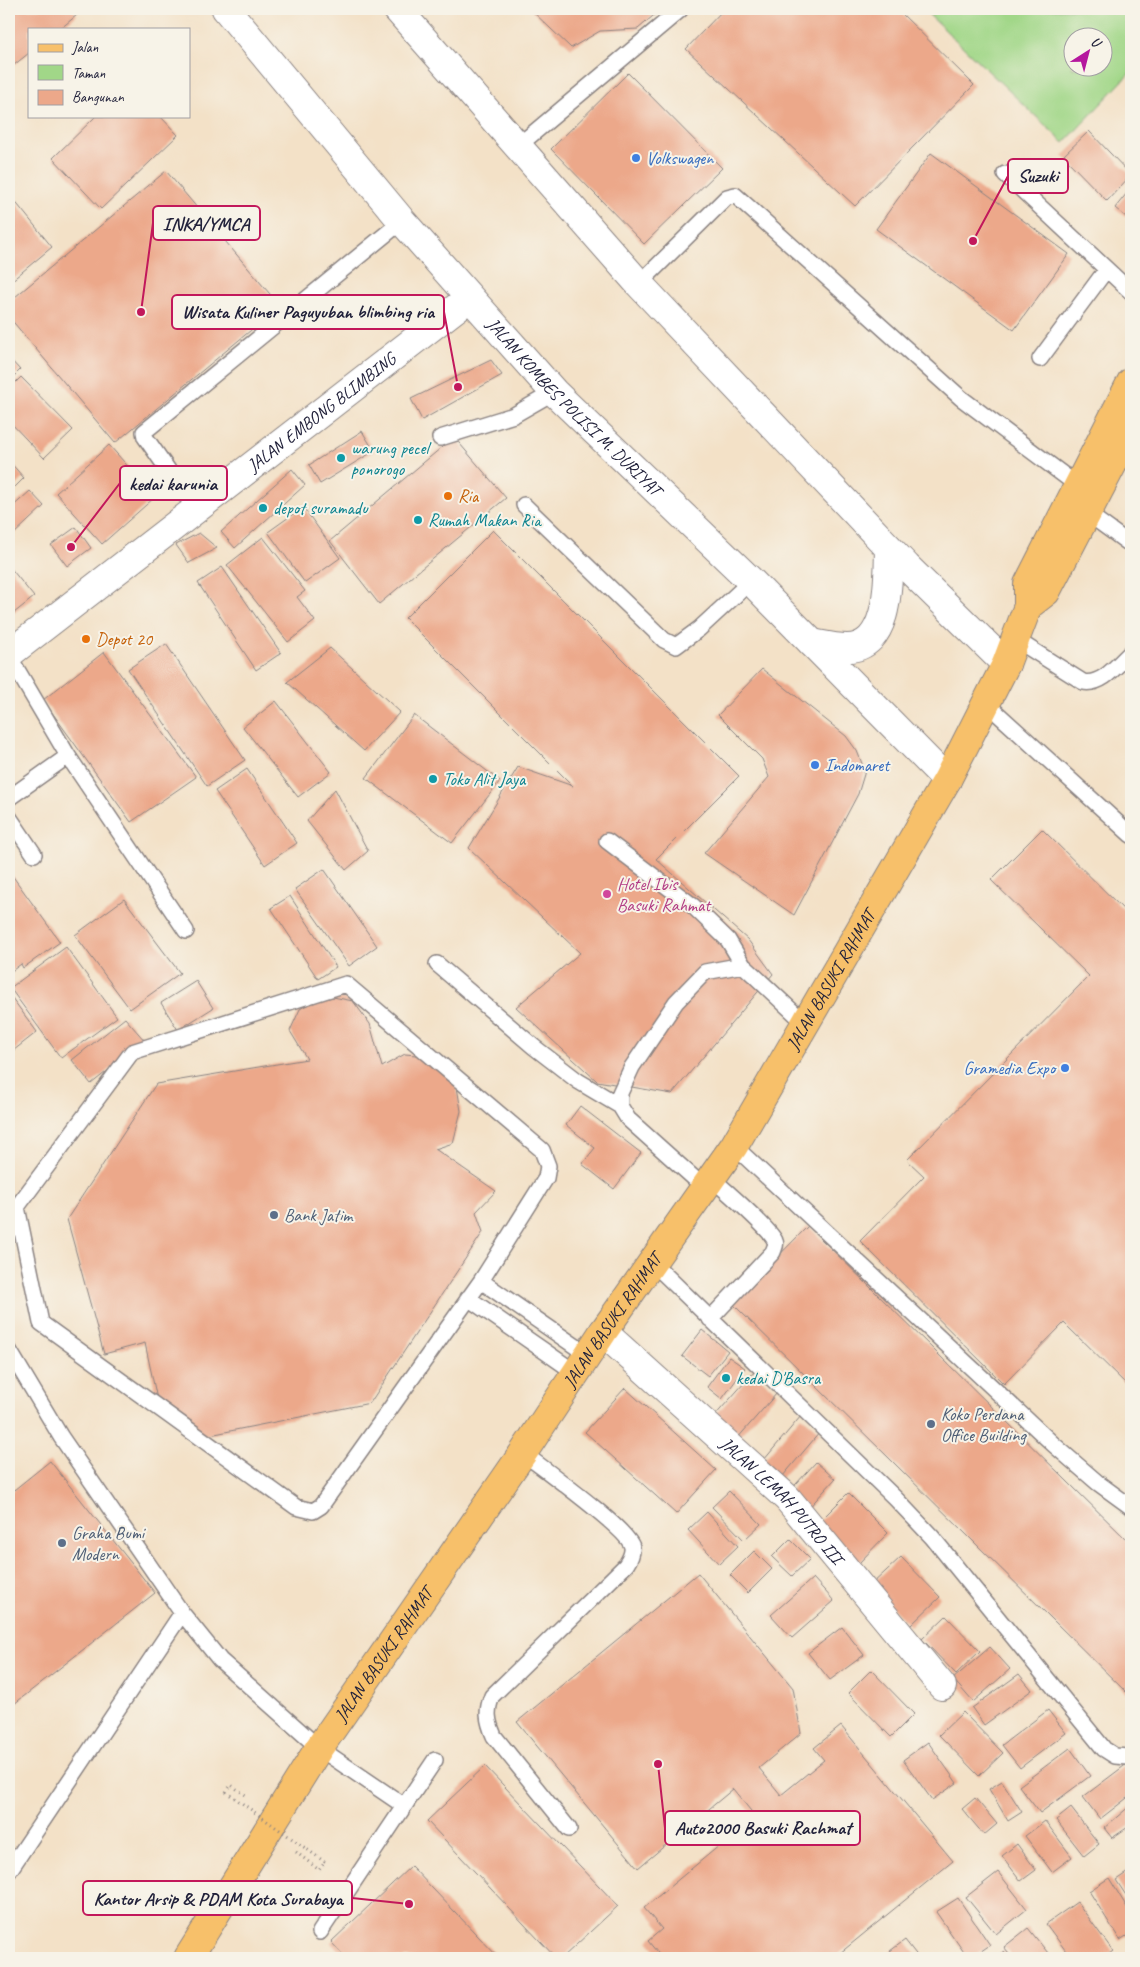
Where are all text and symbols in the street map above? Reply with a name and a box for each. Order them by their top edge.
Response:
legend [28,28,190,118]
north arrow [1062,28,1112,78]
text: U [1088,33,1106,53]
text: Jalan [71,38,99,57]
text: Taman [72,64,105,83]
text: Bangunan [72,88,125,107]
place label: Volkswagen [646,147,714,169]
marker: Volkswagen [630,152,642,164]
callout: Suzuki [1008,159,1068,193]
text: Suzuki [1018,164,1061,188]
callout: INKA/YMCA [153,206,260,240]
text: INKA/YMCA [163,212,251,236]
callout: Wisata Kuliner Paguyuban blimbing ria [172,295,444,329]
text: Wisata Kuliner Paguyuban blimbing ria [182,300,435,324]
street label: JALAN KOMBES POLISI M. DURIYAT [482,312,669,503]
street label: JALAN EMBONG BLIMBING [242,347,402,477]
place label: warung pecel ponorogo [351,437,432,480]
marker: warung pecel ponorogo [335,452,347,464]
callout: kedai karunia [120,466,227,500]
text: kedai karunia [129,472,218,496]
place label: Ria [458,485,480,507]
marker: Ria [442,490,454,502]
place label: depot suramadu [273,497,369,519]
marker: depot suramadu [257,502,269,514]
place label: Rumah Makan Ria [428,509,542,531]
marker: Rumah Makan Ria [412,514,424,526]
place label: Depot 20 [96,628,154,650]
marker: Depot 20 [80,633,92,645]
place label: Indomaret [825,754,891,776]
marker: Indomaret [809,759,821,771]
place label: Toko Alit Jaya [443,768,527,790]
marker: Toko Alit Jaya [427,773,439,785]
place label: Hotel Ibis Basuki Rahmat [617,873,712,916]
marker: Hotel Ibis Basuki Rahmat [601,888,613,900]
street label: JALAN BASUKI RAHMAT [781,903,882,1055]
place label: Gramedia Expo [963,1057,1057,1079]
marker: Gramedia Expo [1059,1062,1071,1074]
place label: Bank Jatim [284,1204,354,1226]
marker: Bank Jatim [268,1209,280,1221]
street label: JALAN BASUKI RAHMAT [558,1246,668,1393]
place label: kedai D'Basra [736,1367,822,1389]
marker: kedai D'Basra [720,1372,732,1384]
place label: Koko Perdana Office Building [941,1403,1027,1446]
marker: Koko Perdana Office Building [925,1418,937,1430]
street label: JALAN LEMAH PUTRO III [715,1432,850,1571]
place label: Graha Bumi Modern [72,1522,147,1565]
marker: Graha Bumi Modern [56,1537,68,1549]
street label: JALAN BASUKI RAHMAT [329,1580,440,1727]
callout: Auto2000 Basuki Rachmat [665,1811,860,1845]
text: Auto2000 Basuki Rachmat [675,1816,854,1840]
callout: Kantor Arsip & PDAM Kota Surabaya [83,1881,352,1915]
text: Kantor Arsip & PDAM Kota Surabaya [93,1887,345,1911]

